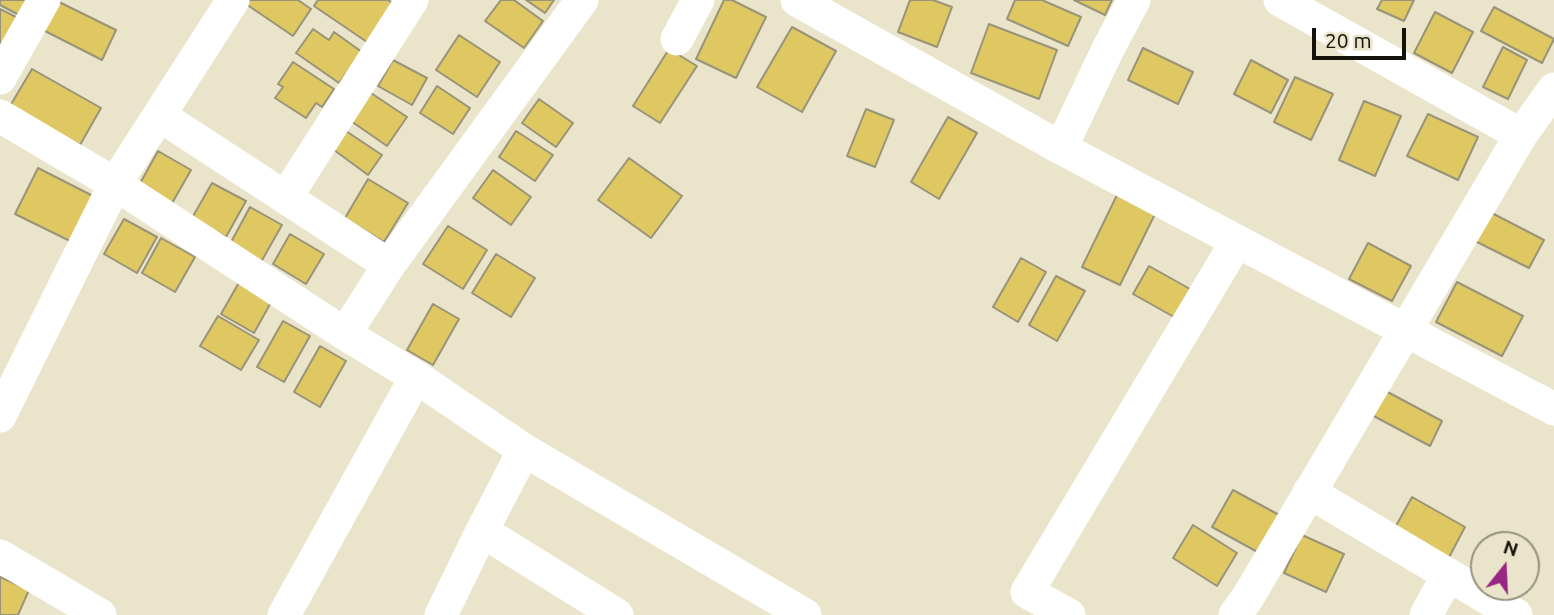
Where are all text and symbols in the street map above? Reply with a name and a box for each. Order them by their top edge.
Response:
scale bar [1316,14,1410,58]
text: 20 m [1325,28,1372,52]
north arrow [1470,531,1540,601]
text: N [1501,535,1521,561]

